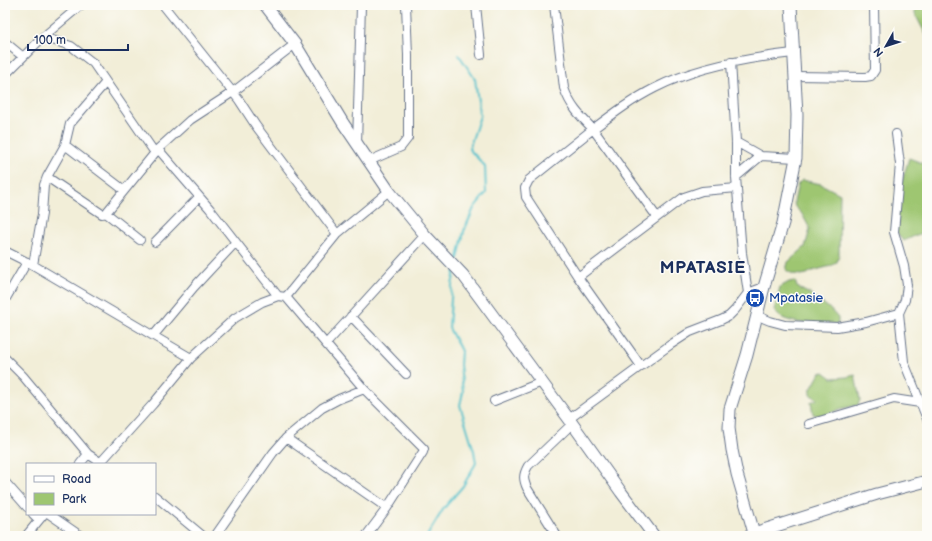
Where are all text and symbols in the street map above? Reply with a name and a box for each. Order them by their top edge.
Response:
scale bar [28,26,128,52]
north arrow [866,26,906,66]
text: 100 m [34,33,66,48]
text: N [871,45,886,59]
district label: MPATASIE [660,258,746,278]
bus stop icon: Mpatasie [744,287,766,309]
place label: Mpatasie [769,290,824,306]
legend [26,463,156,515]
text: Road [62,472,91,487]
text: Park [62,492,86,507]

